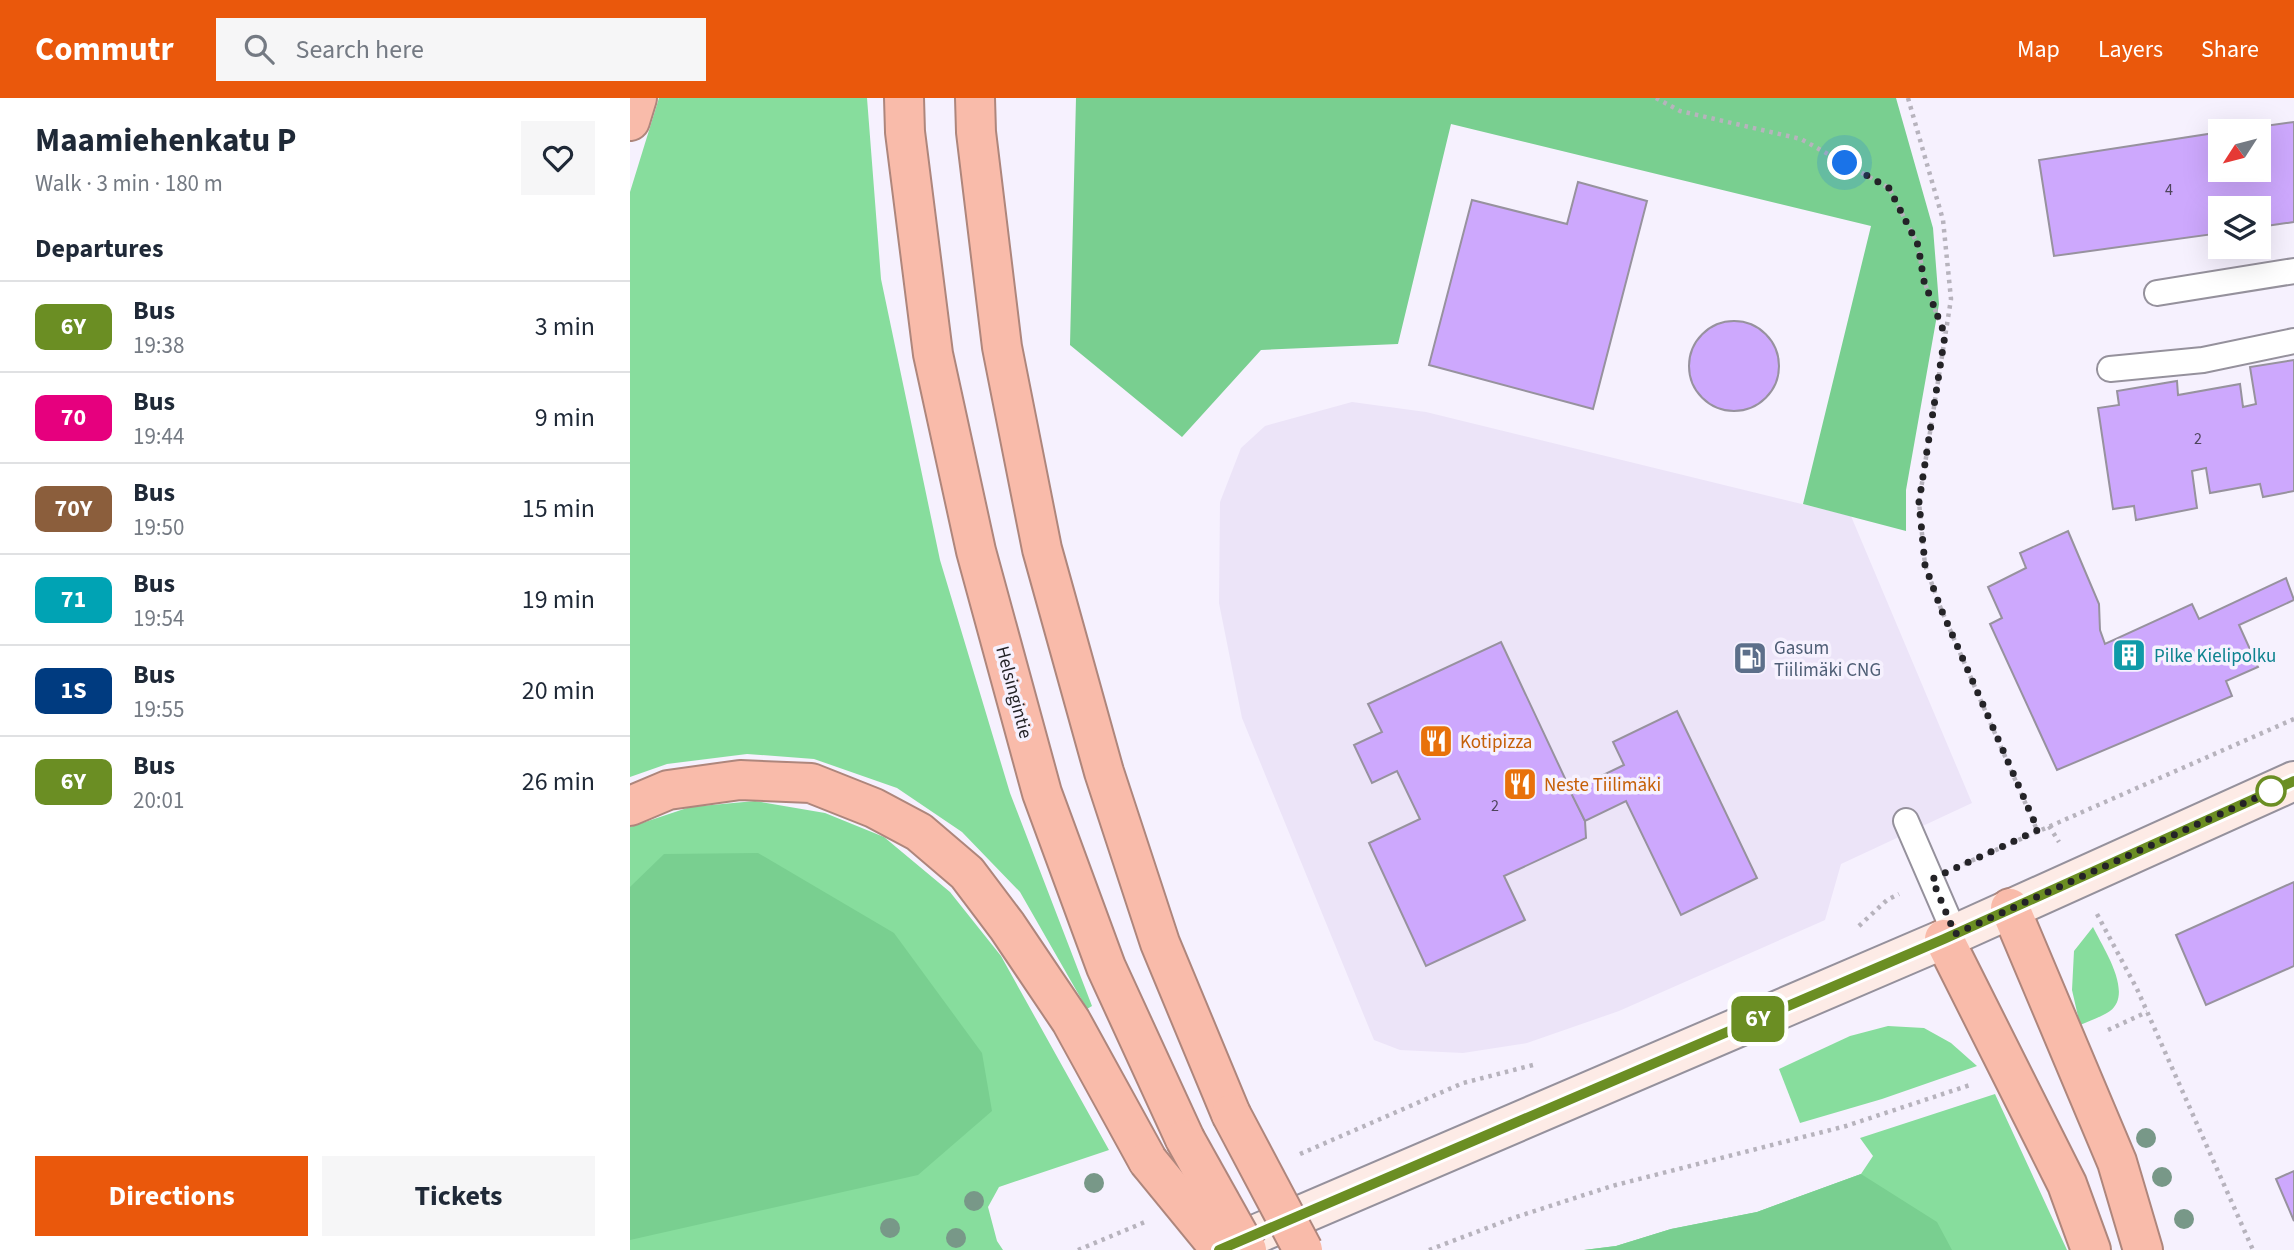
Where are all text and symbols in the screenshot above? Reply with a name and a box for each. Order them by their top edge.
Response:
search box [216,18,706,81]
text: Commutr [35,26,174,73]
icon: search [240,30,278,68]
text: Search here [296,31,424,68]
text: Map [2017,32,2060,67]
text: Layers [2098,32,2163,67]
text: Share [2201,32,2259,67]
text: Maamiehenkatu P [35,117,296,164]
north arrow [2208,119,2272,182]
map controls [2208,119,2271,259]
button: heart [521,121,595,195]
your location [1827,145,1862,180]
text: Walk · 3 min · 180 m [35,167,223,200]
house number: 4 [2165,179,2173,201]
button: layers [2208,196,2271,259]
text: Departures [35,230,163,267]
text: Bus [133,292,175,329]
text: 3 min [535,308,595,345]
text: 6Y [61,309,86,344]
text: 19:38 [133,329,184,362]
text: Bus [133,383,175,420]
text: 9 min [535,399,595,436]
text: 70 [61,400,86,435]
text: 19:44 [133,420,184,453]
house number: 2 [2194,428,2202,450]
text: Bus [133,474,175,511]
text: 15 min [522,490,595,527]
text: 70Y [55,491,92,526]
text: 19:50 [133,511,184,544]
text: Bus [133,565,175,602]
text: 19 min [522,581,595,618]
text: 71 [61,582,86,617]
text: 19:54 [133,602,184,635]
place label: Gasum Tiilimäki CNG [1774,635,1881,684]
building icon: Pilke Kielipolku [2110,636,2148,674]
fuel station icon: Gasum Tiilimäki CNG [1731,639,1769,677]
street label: Helsingintie [988,643,1039,742]
place label: Pilke Kielipolku [2154,643,2276,670]
text: Bus [133,656,175,693]
text: 20 min [522,672,595,709]
text: 1S [60,673,87,708]
text: 19:55 [133,693,184,726]
restaurant icon: Kotipizza [1417,722,1455,760]
place label: Kotipizza [1460,729,1532,756]
text: Bus [133,747,175,784]
text: 26 min [522,763,595,800]
text: 6Y [61,764,86,799]
restaurant icon: Neste Tiilimäki [1501,765,1539,803]
place label: Neste Tiilimäki [1544,772,1661,799]
unlabelled marker [2256,776,2286,806]
text: 20:01 [133,784,184,817]
house number: 2 [1491,795,1499,817]
line badge: 6Y [1726,996,1790,1042]
text: 6Y [1745,1001,1771,1036]
button: Directions [35,1156,308,1236]
button: Tickets [322,1156,595,1236]

